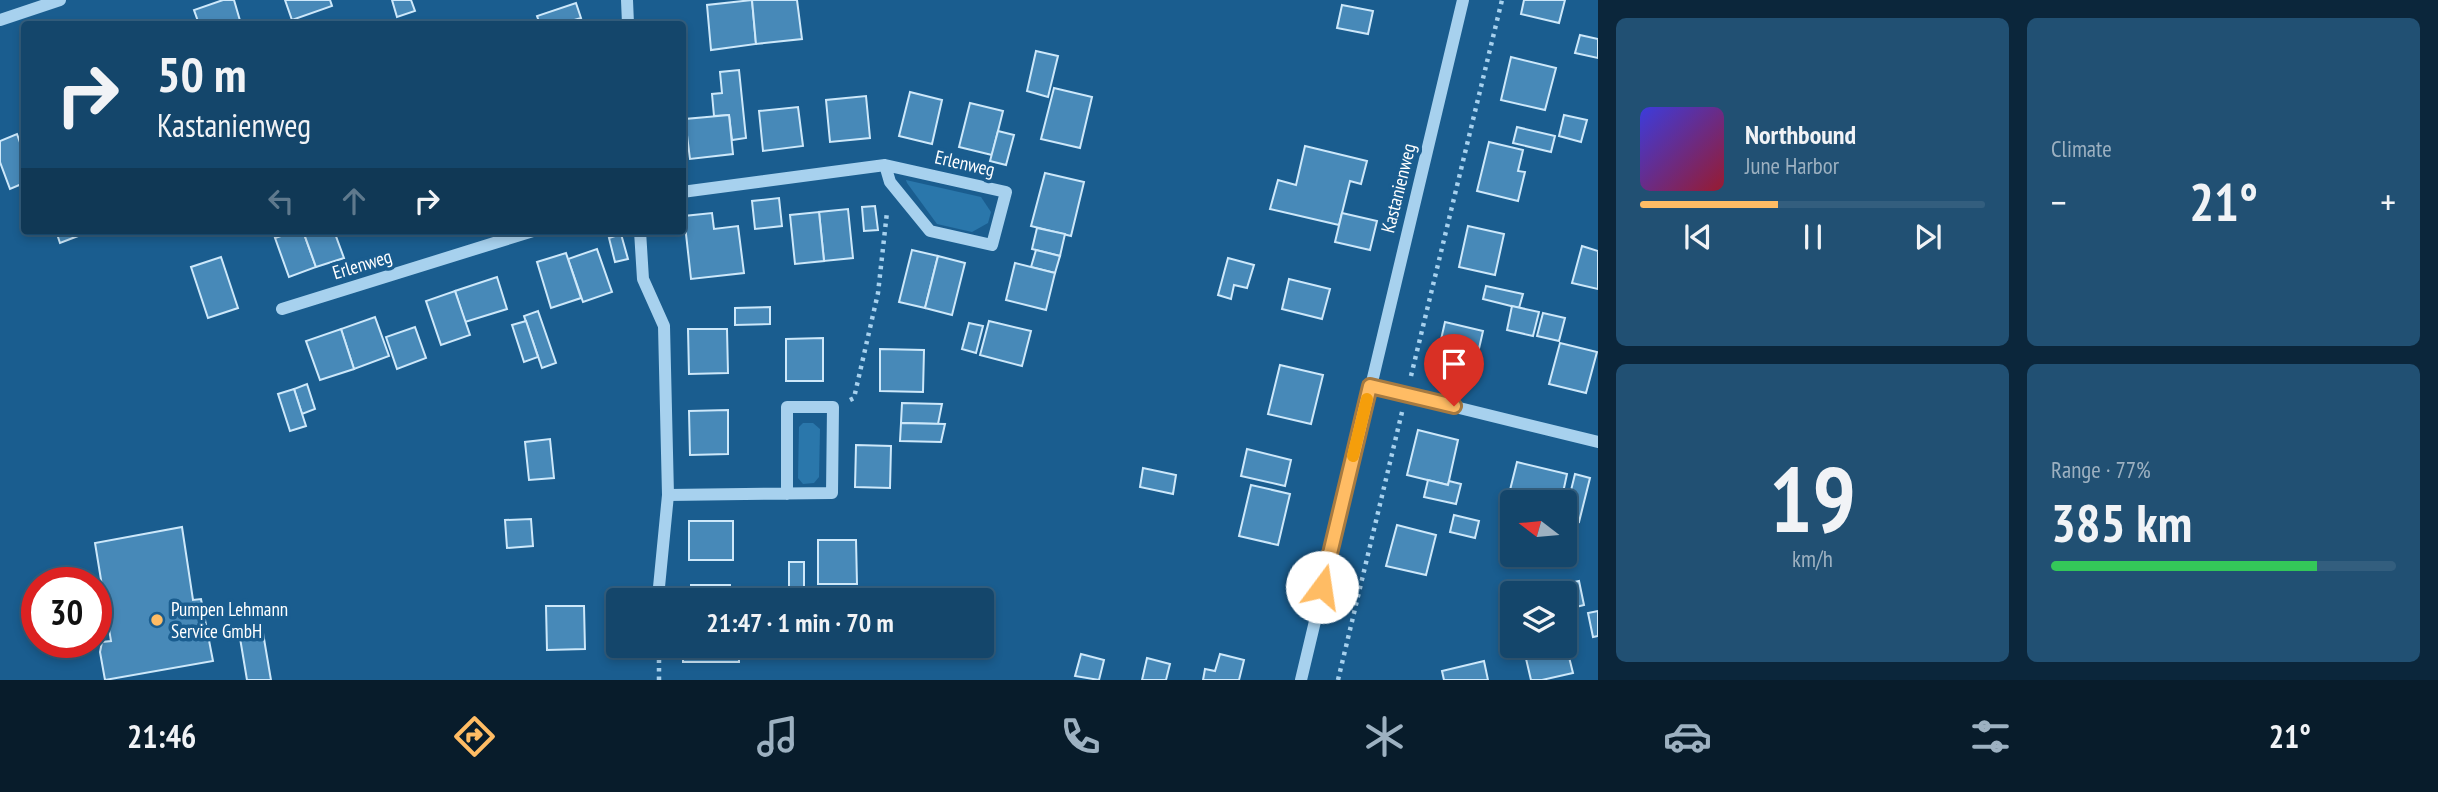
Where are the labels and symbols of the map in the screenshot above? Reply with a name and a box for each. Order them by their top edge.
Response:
street label: Kastanienweg [1375,141,1421,235]
street label: Erlenweg [933,144,997,182]
street label: Erlenweg [329,244,395,284]
pin [1424,334,1484,406]
north arrow [1500,490,1577,567]
position arrow [1285,550,1359,624]
speed limit sign: 30 [21,567,112,658]
place label: Pumpen Lehmann Service GmbH [171,597,288,643]
marker: Pumpen Lehmann Service GmbH [149,612,165,628]

